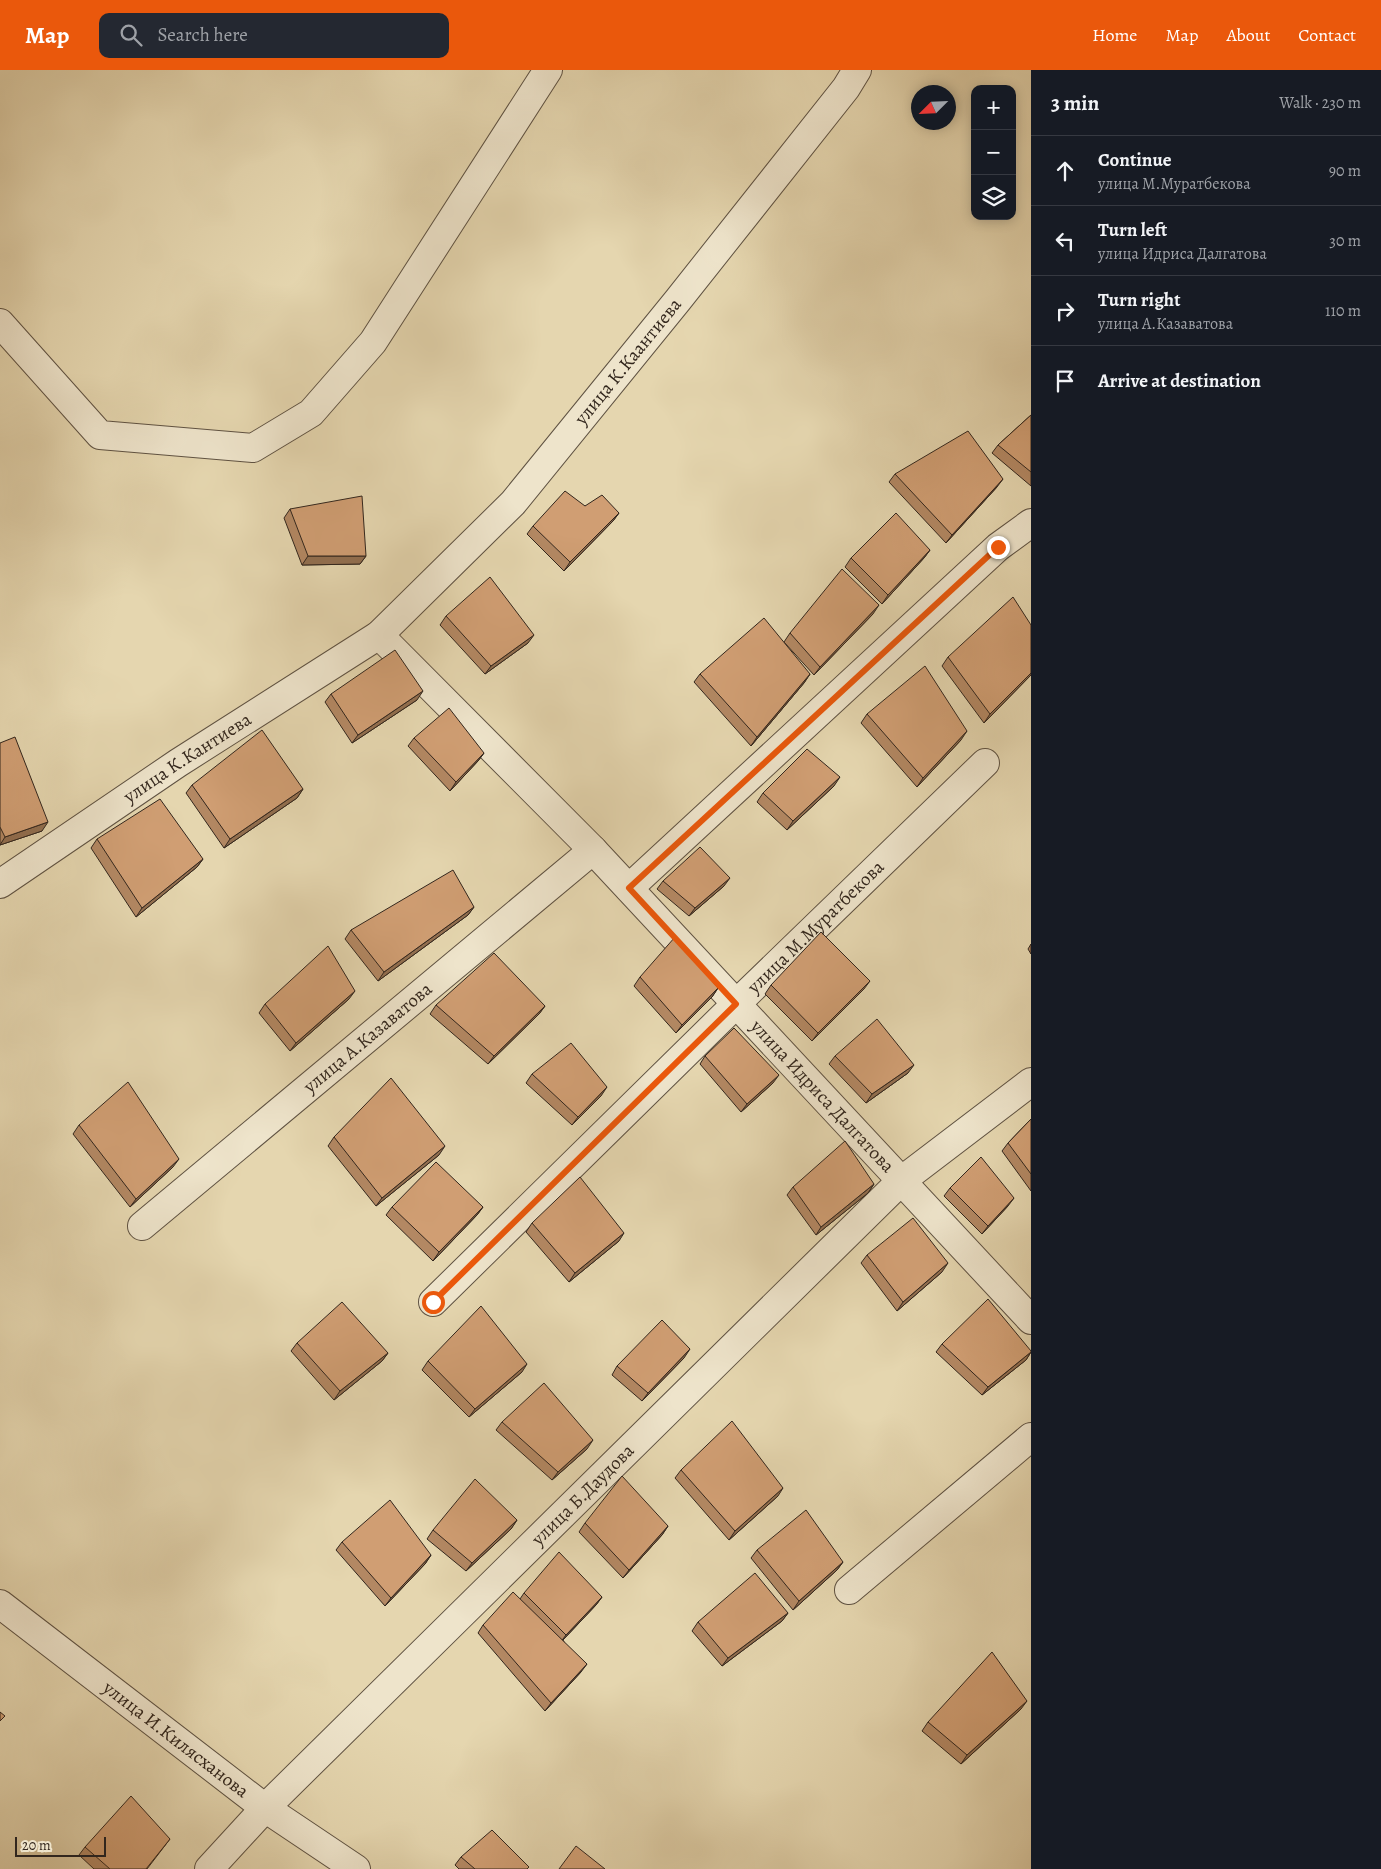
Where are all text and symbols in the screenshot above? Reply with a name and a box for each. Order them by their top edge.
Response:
search box [99,13,449,58]
text: Map [25,19,69,51]
icon: search [117,21,145,49]
text: Search here [157,22,248,48]
text: Home [1092,23,1137,47]
text: Map [1165,23,1198,47]
text: About [1226,23,1270,47]
text: Contact [1298,23,1356,47]
north arrow [911,85,956,130]
map controls [971,85,1016,220]
button: + [971,85,1016,130]
text: 3 min [1051,89,1099,117]
text: Walk · 230 m [1279,92,1361,114]
button: − [971,130,1016,175]
text: Continue [1098,147,1172,173]
icon: ahead [1051,157,1079,185]
text: 90 m [1329,160,1361,182]
text: улица М.Муратбекова [1098,173,1251,195]
button: layers [971,175,1016,220]
text: Turn left [1098,217,1167,243]
icon: left [1051,227,1079,255]
text: 30 m [1329,230,1361,252]
text: улица Идриса Далгатова [1098,243,1267,265]
text: Turn right [1098,287,1180,313]
street label: улица К.Каантиева [568,292,688,431]
icon: right [1051,297,1079,325]
text: 110 m [1325,300,1361,322]
text: улица А.Казаватова [1098,313,1233,335]
icon: arrive [1051,367,1079,395]
text: Arrive at destination [1098,368,1261,394]
route end [987,536,1010,559]
street label: улица К.Кантиева [118,706,257,810]
street label: улица М.Муратбекова [741,854,890,1000]
street label: улица А.Казаватова [297,976,438,1100]
street label: улица Идриса Далгатова [744,1013,901,1179]
route start [422,1291,445,1314]
street label: улица Б.Даудова [525,1438,640,1552]
street label: улица И.Килясханова [97,1674,254,1804]
scale bar [15,1834,106,1857]
text: 20 m [22,1836,51,1855]

